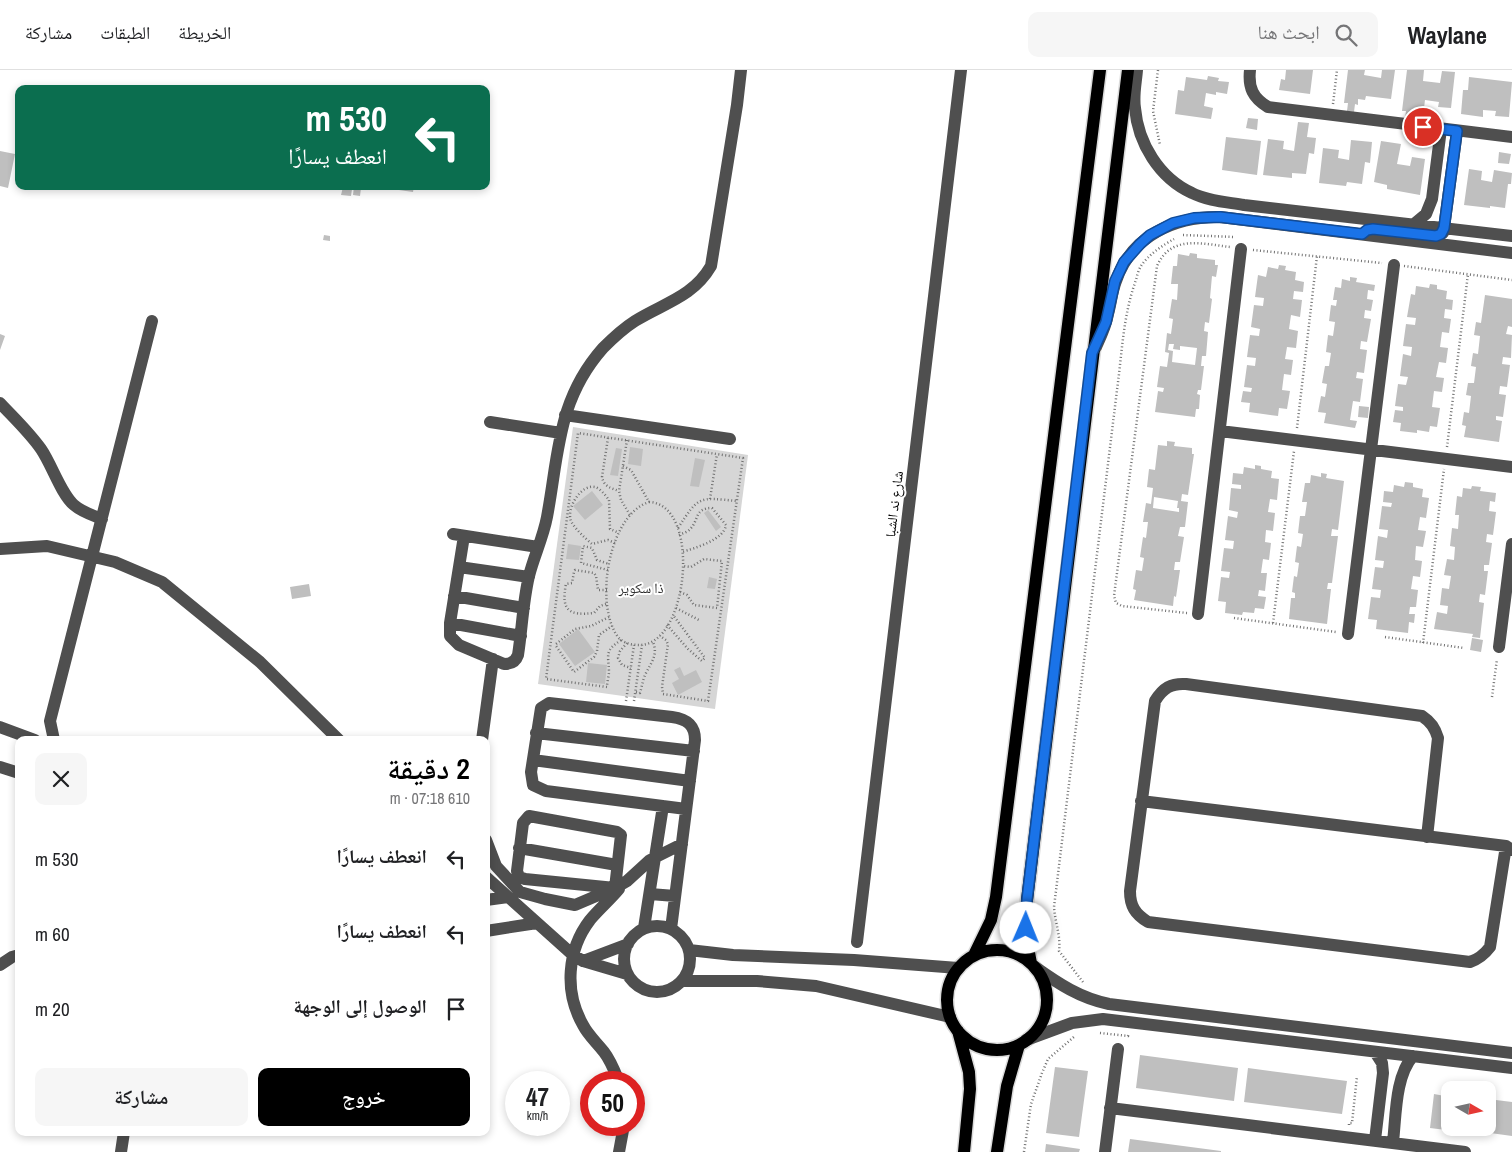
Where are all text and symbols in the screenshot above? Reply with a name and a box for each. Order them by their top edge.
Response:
search box [1028,12,1378,57]
text: ابحث هنا [1258,19,1320,45]
text: Waylane [1408,19,1487,51]
text: مشاركة [25,20,72,45]
text: الطبقات [100,20,150,45]
text: الخريطة [178,20,231,45]
icon: search [1332,21,1360,49]
text: 530 m [306,95,387,142]
icon: left [405,105,470,170]
pin [1402,106,1444,148]
icon: arrive [1409,113,1437,141]
text: انعطف يسارًا [288,141,387,171]
street label: شارع ند الشبا [881,470,908,538]
park label: ذا سكوير [618,579,664,597]
text: 2 دقيقة [387,748,470,788]
button: close [35,753,87,805]
text: 610 m · 07:18 [390,787,470,809]
text: انعطف يسارًا [337,843,427,869]
icon: left [442,845,470,873]
text: 530 m [35,846,78,872]
position arrow [999,901,1051,953]
text: انعطف يسارًا [337,918,427,944]
icon: left [442,920,470,948]
text: 60 m [35,921,70,947]
text: الوصول إلى الوجهة [293,993,427,1019]
icon: arrive [442,995,470,1023]
text: 20 m [35,996,70,1022]
button: مشاركة [35,1068,248,1126]
button: خروج [258,1068,470,1126]
speed limit sign: 50 [580,1071,645,1136]
text: 47 [526,1080,549,1114]
north arrow [1441,1081,1496,1136]
map controls [1441,1081,1496,1136]
text: km/h [527,1108,548,1124]

